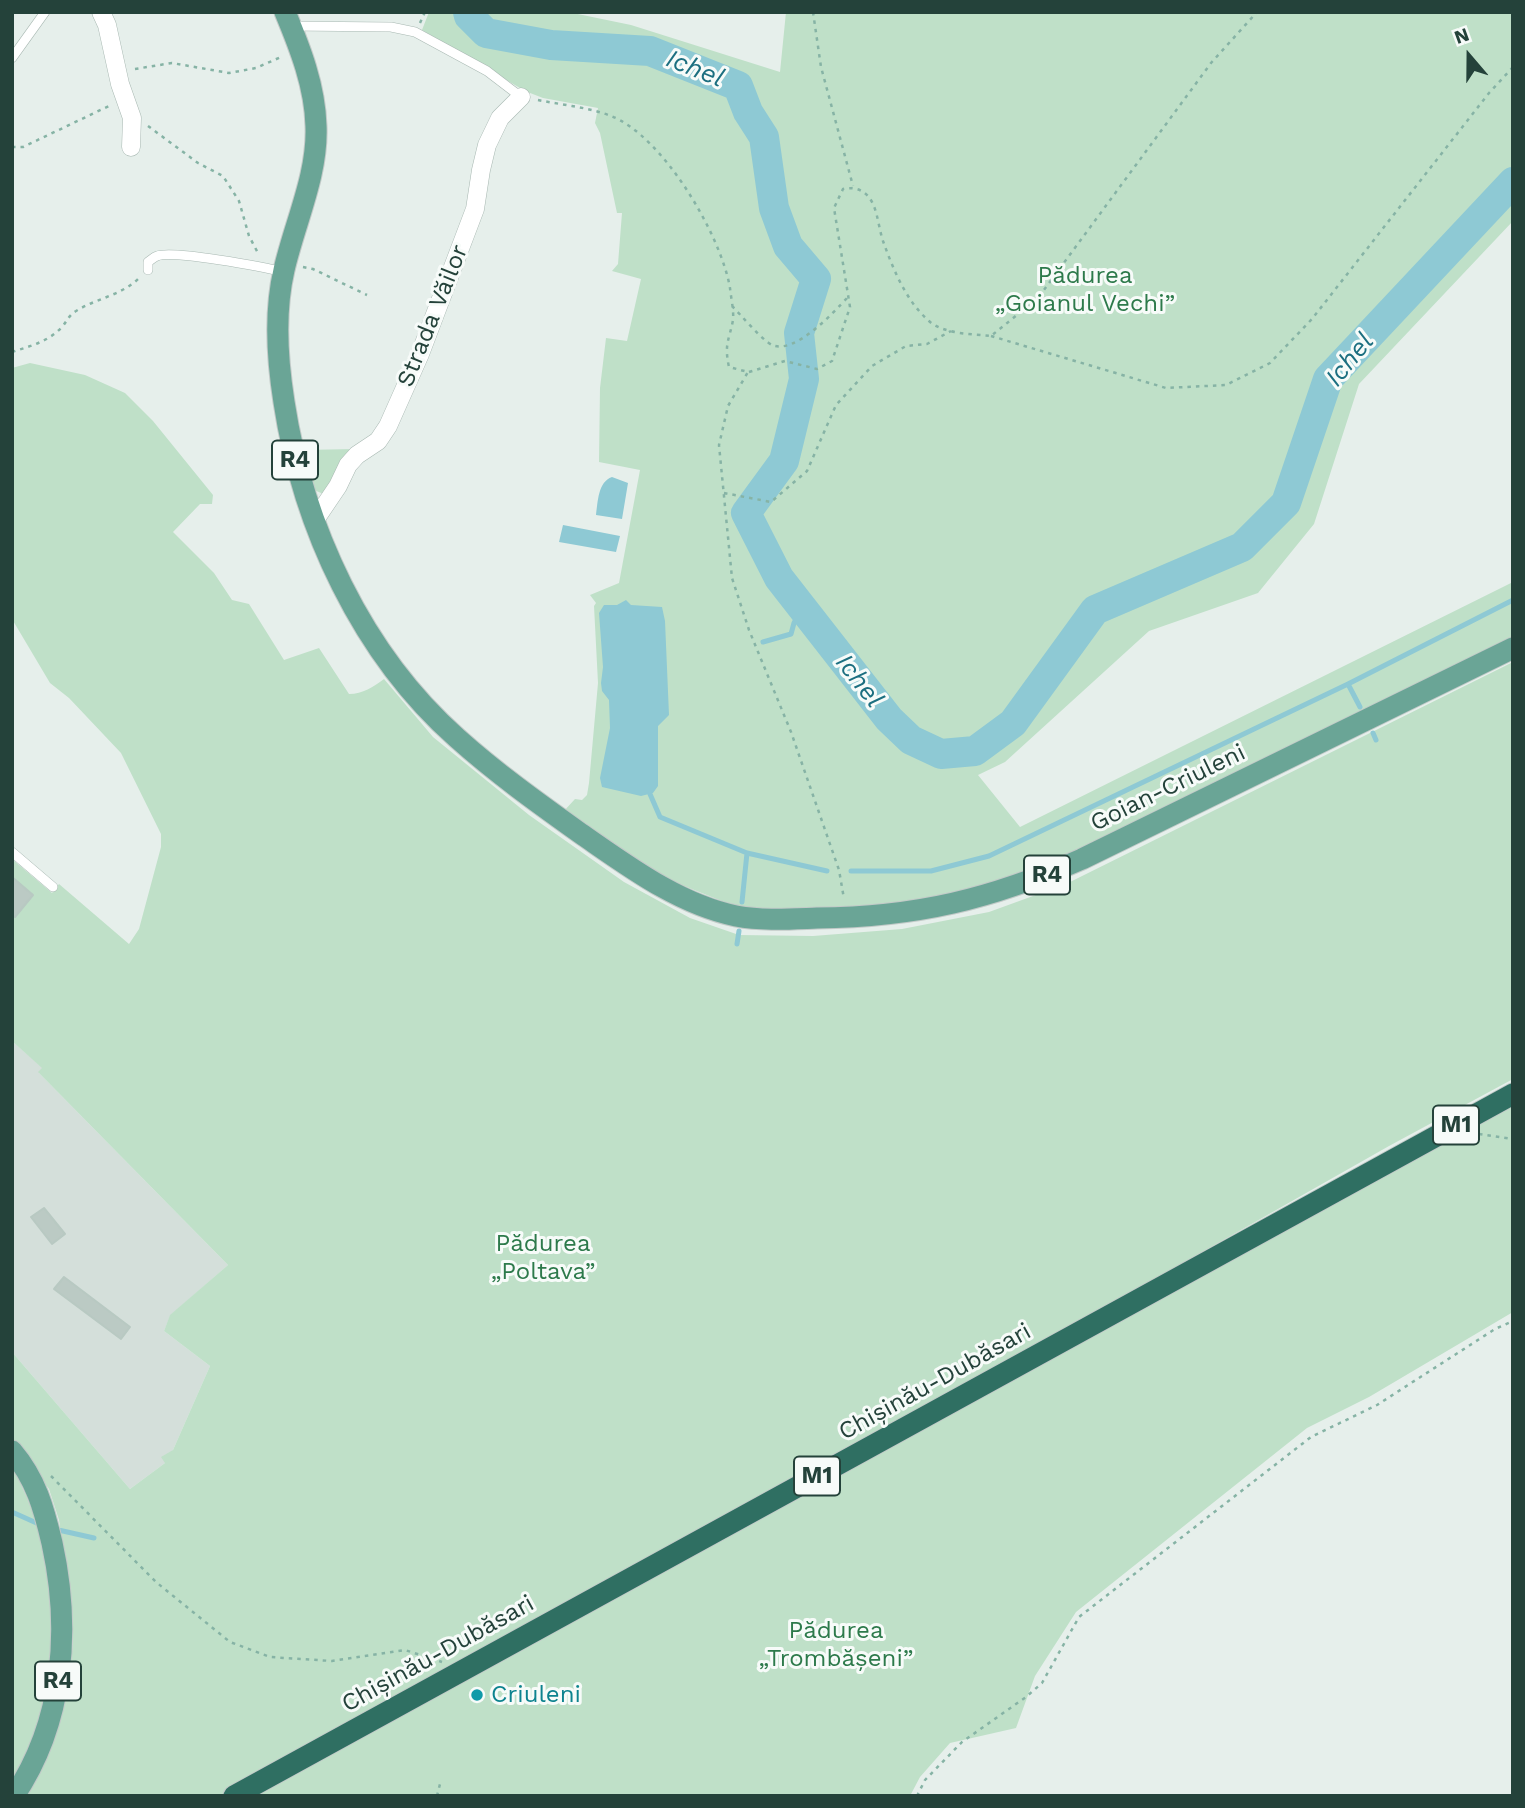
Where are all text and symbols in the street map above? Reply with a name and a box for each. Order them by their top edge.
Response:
north arrow [1434,21,1504,91]
text: N [1451,23,1472,49]
water label: Ichel [662,43,728,95]
street label: Strada Văilor [391,241,475,391]
park label: Pădurea „Goianul Vechi” [995,262,1175,318]
water label: Ichel [1319,327,1381,393]
road number: R4 [272,440,318,480]
water label: Ichel [828,648,890,714]
street label: Goian-Criuleni [1086,738,1250,838]
road number: R4 [1024,856,1070,894]
road number: M1 [1433,1106,1479,1144]
park label: Pădurea „Poltava” [491,1230,595,1286]
street label: Chișinău-Dubăsari [834,1317,1036,1447]
road number: M1 [794,1456,840,1496]
street label: Chișinău-Dubăsari [337,1589,539,1719]
park label: Pădurea „Trombășeni” [759,1617,913,1673]
road number: R4 [35,1662,81,1700]
place label: Criuleni [491,1681,581,1709]
marker: Criuleni [469,1687,485,1703]

